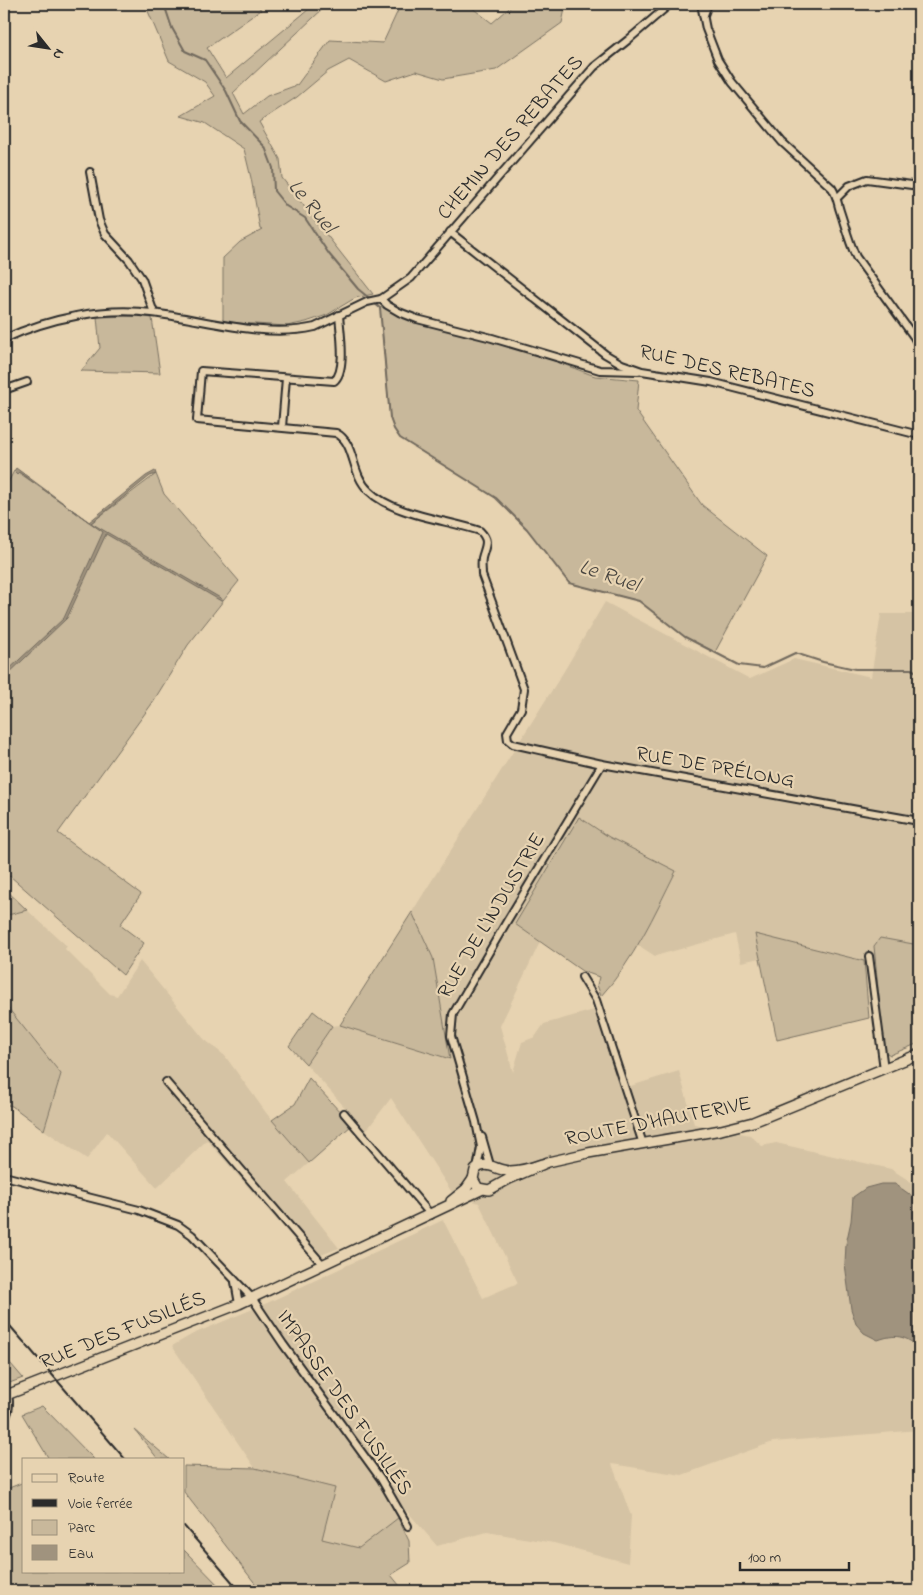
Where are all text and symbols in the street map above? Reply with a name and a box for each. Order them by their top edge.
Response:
north arrow [22,22,72,72]
text: N [47,44,69,63]
street label: CHEMIN DES REBATES [431,49,591,227]
water label: Le Ruel [279,173,344,243]
street label: RUE DES REBATES [636,337,818,407]
water label: Le Ruel [575,552,646,603]
street label: RUE DE PRÉLONG [633,739,797,797]
street label: RUE DE L'INDUSTRIE [431,827,553,1005]
street label: ROUTE D'HAUTERIVE [562,1089,754,1155]
street label: RUE DES FUSILLÉS [35,1284,211,1378]
street label: IMPASSE DES FUSILLÉS [269,1304,419,1502]
legend [22,1458,185,1572]
text: Route [68,1467,105,1489]
text: Voie ferrée [67,1493,133,1515]
text: Parc [68,1517,96,1539]
scale bar [740,1540,849,1572]
text: Eau [68,1543,94,1565]
text: 100 m [748,1547,781,1569]

